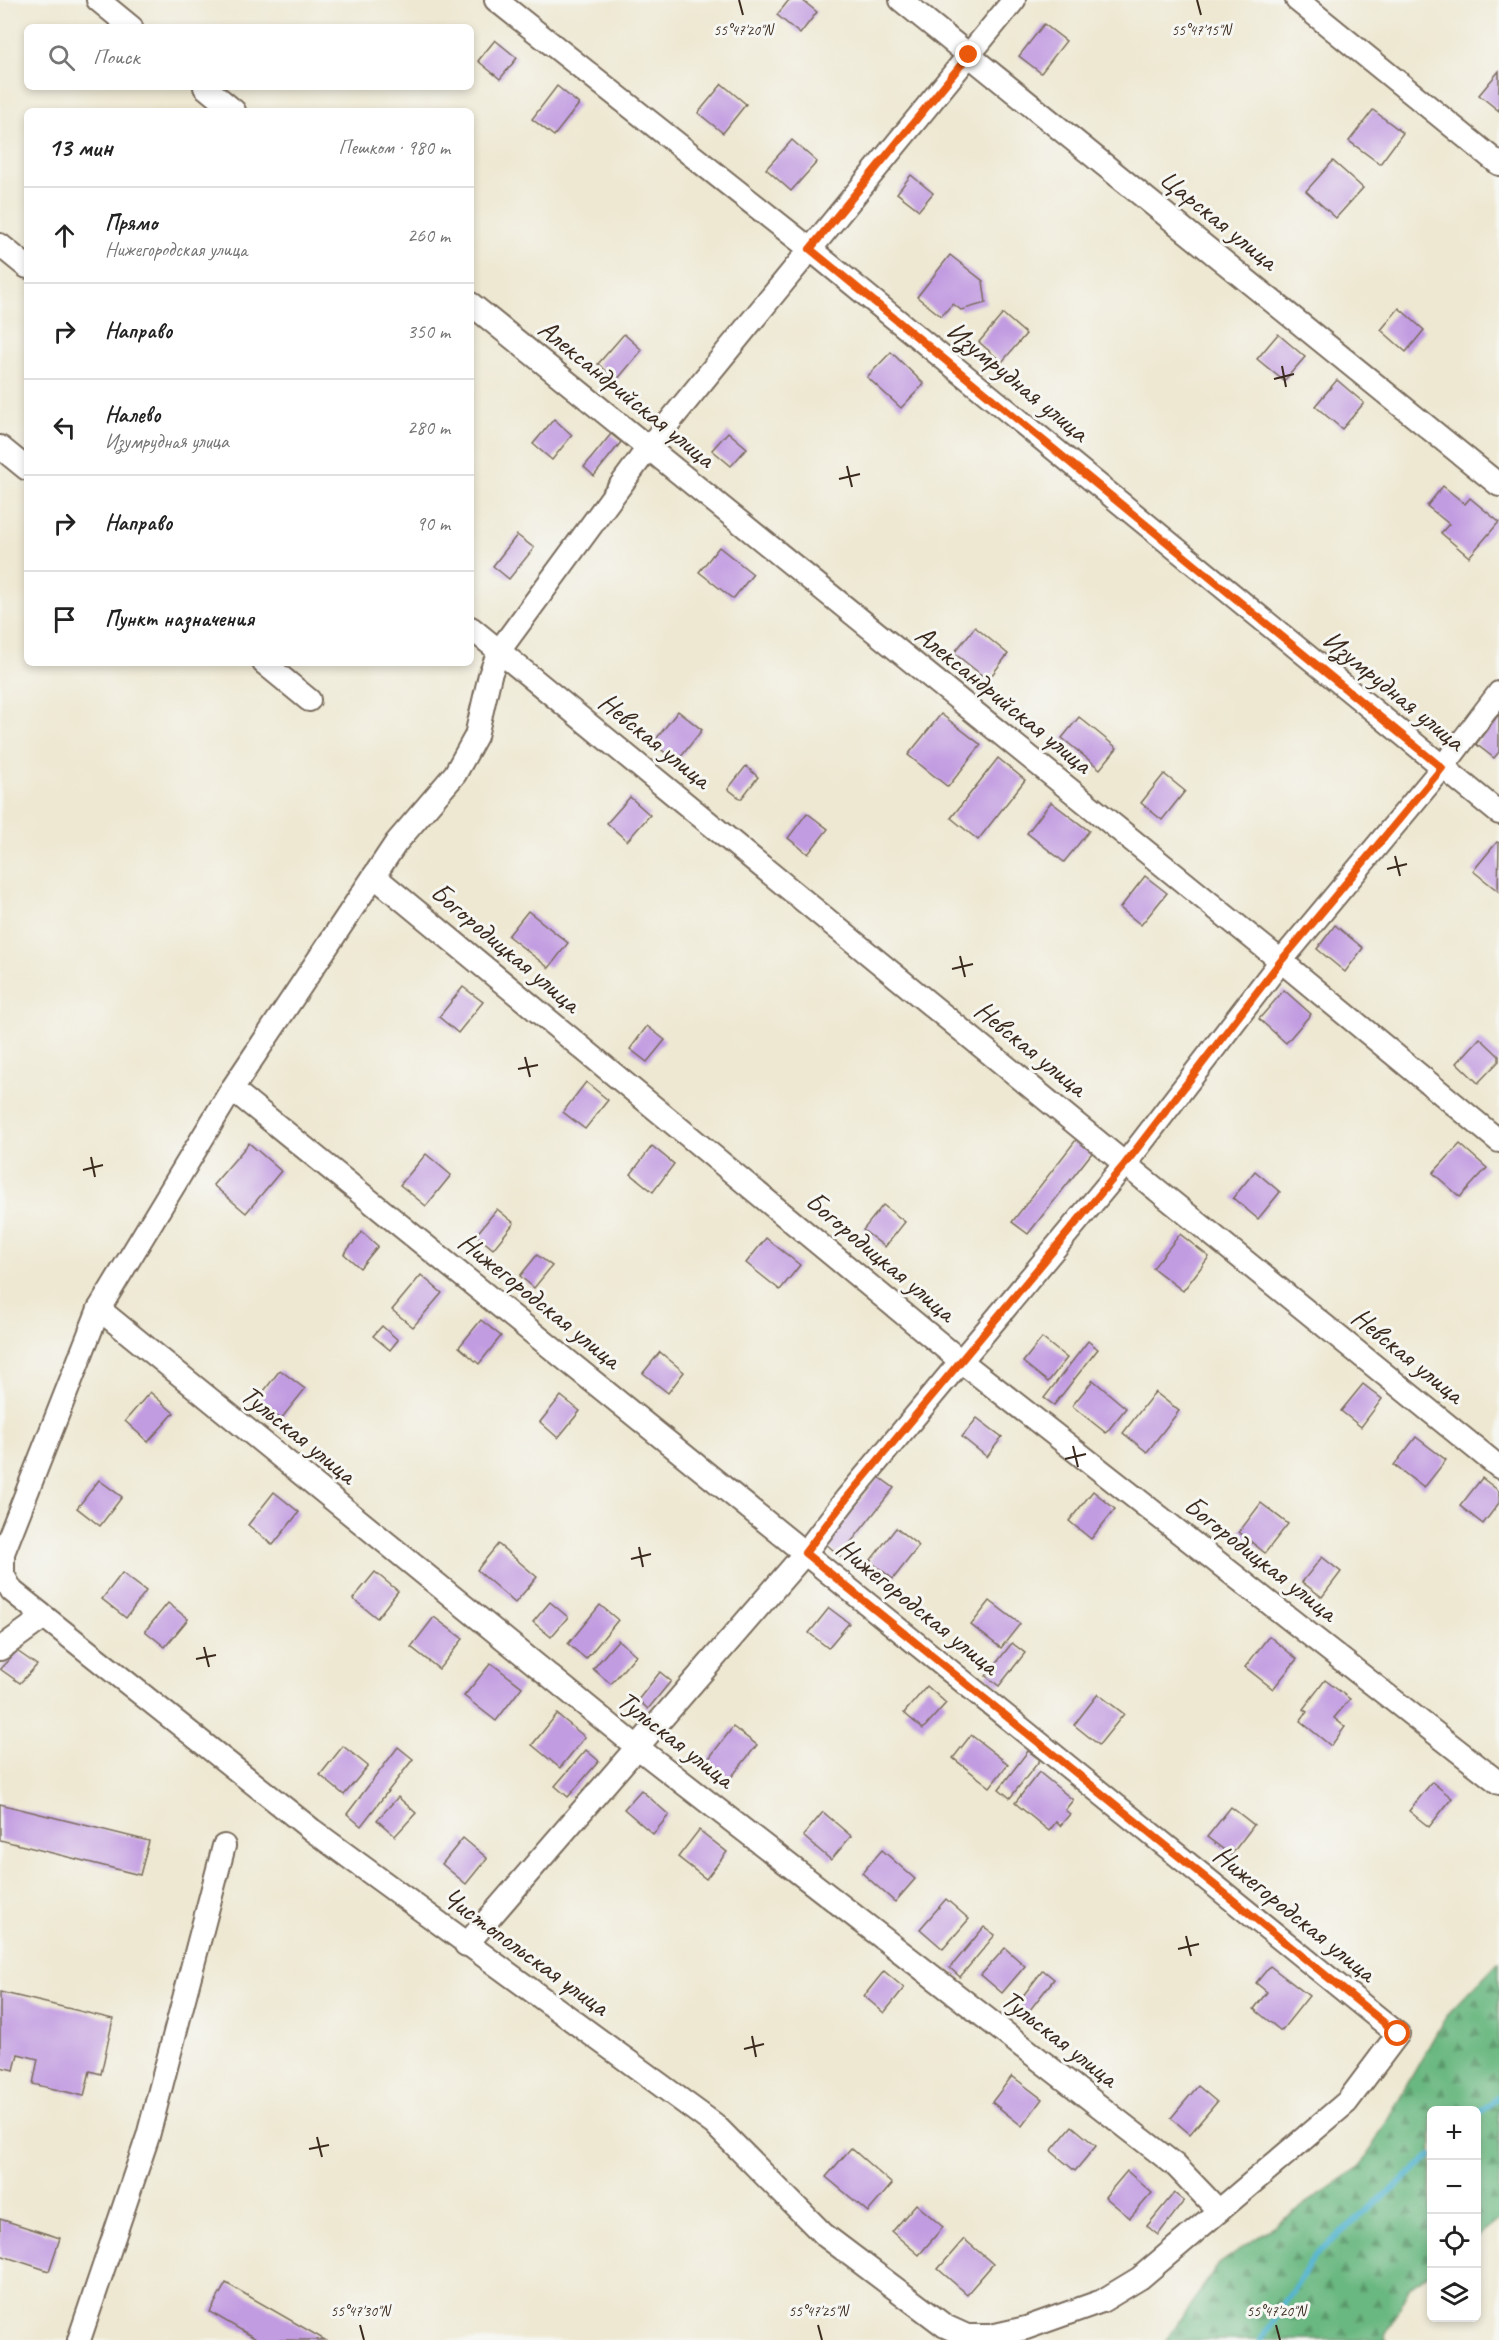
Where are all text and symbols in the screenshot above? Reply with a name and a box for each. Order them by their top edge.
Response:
text: 55°47'20"N [713,21,776,40]
text: 55°47'15"N [1171,21,1234,40]
search box [24,24,474,90]
icon: search [45,41,78,74]
route end [955,41,981,67]
text: Поиск [93,43,139,71]
text: 13 мин [48,131,113,164]
text: Пешком · 980 m [338,135,450,160]
street label: Царская улица [1153,161,1287,279]
text: Прямо [105,209,157,237]
icon: ahead [48,219,81,252]
text: 260 m [407,223,450,248]
text: Нижегородская улица [105,237,247,262]
street label: Александрийская улица [532,311,724,476]
street label: Изумрудная улица [939,313,1098,451]
icon: right [48,315,81,348]
text: Направо [105,317,172,345]
text: 350 m [407,319,450,344]
text: Налево [105,401,161,429]
icon: left [48,411,81,444]
text: 280 m [407,415,450,440]
text: Изумрудная улица [105,429,229,454]
icon: right [48,507,81,540]
text: Направо [105,509,172,537]
text: 90 m [416,511,450,536]
icon: arrive [48,603,81,636]
text: Пункт назначения [105,605,254,633]
street label: Александрийская улица [909,617,1101,782]
street label: Изумрудная улица [1315,622,1474,760]
street label: Невская улица [592,684,720,798]
street label: Богородицкая улица [424,874,590,1022]
street label: Невская улица [968,992,1096,1106]
street label: Богородицкая улица [799,1183,965,1331]
street label: Нижегородская улица [452,1224,630,1378]
street label: Невская улица [1345,1299,1473,1413]
street label: Тульская улица [234,1377,366,1493]
street label: Богородицкая улица [1177,1487,1347,1630]
street label: Нижегородская улица [830,1530,1008,1684]
street label: Тульская улица [610,1682,744,1797]
street label: Нижегородская улица [1207,1837,1385,1991]
street label: Чистопольская улица [436,1879,618,2024]
street label: Тульская улица [994,1981,1128,2096]
route start [1384,2020,1410,2046]
map controls [1427,2106,1481,2322]
button: + [1427,2106,1481,2160]
button: − [1427,2160,1481,2214]
button: locate [1427,2214,1481,2268]
button: layers [1427,2268,1481,2322]
text: 55°47'30"N [330,2302,393,2321]
text: 55°47'25"N [788,2302,851,2321]
text: 55°47'20"N [1246,2302,1309,2321]

